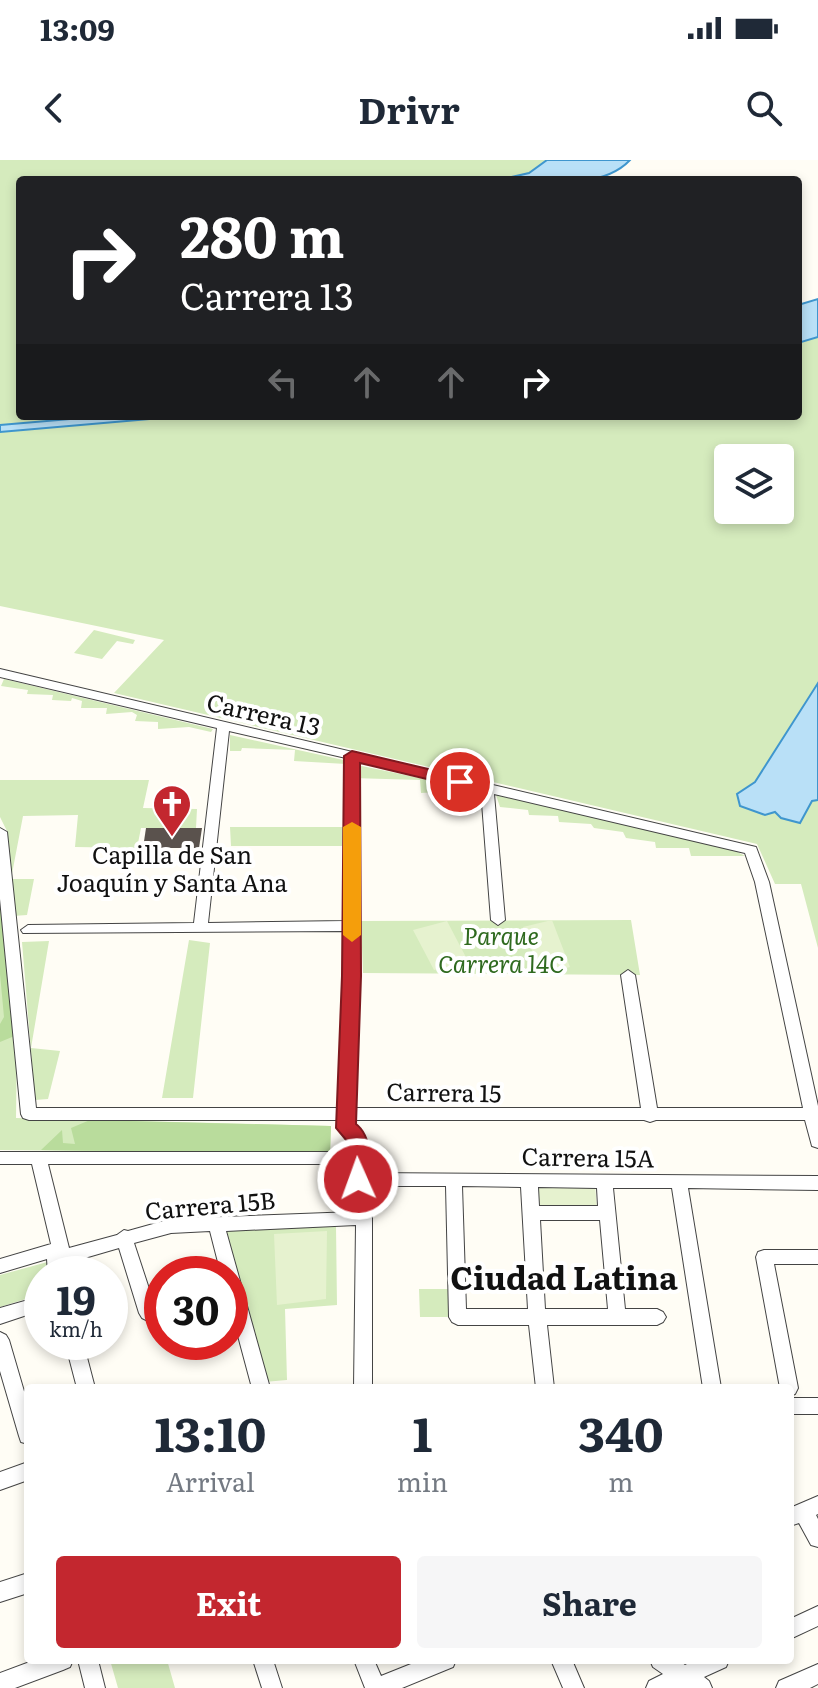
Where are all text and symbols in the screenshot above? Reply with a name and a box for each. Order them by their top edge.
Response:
text: 13:09 [40,6,115,50]
text: Drivr [358,82,460,135]
icon: back [32,86,76,130]
icon: search [742,86,786,130]
text: 280 m [180,192,345,275]
icon: right [48,208,152,312]
text: Carrera 13 [180,268,354,321]
icon: left [261,360,305,404]
icon: ahead [345,360,389,404]
icon: ahead [429,360,473,404]
icon: right [513,360,557,404]
map controls [714,444,794,524]
button: layers [714,444,794,524]
street label: Carrera 13 [204,683,324,743]
pin [426,748,494,816]
icon: arrive [438,760,482,804]
church icon: Capilla de San Joaquín y Santa Ana [151,783,193,838]
place label: Capilla de San Joaquín y Santa Ana [56,836,288,899]
park label: Parque Carrera 14C [438,917,564,980]
street label: Carrera 15 [386,1072,502,1110]
position arrow [316,1137,400,1221]
street label: Carrera 15A [521,1137,655,1175]
street label: Carrera 15B [143,1181,277,1227]
district label: Ciudad Latina [450,1252,678,1300]
speed limit sign: 30 [144,1256,248,1360]
text: 19 [56,1268,96,1327]
text: km/h [49,1313,103,1343]
text: 13:10 [154,1396,266,1467]
text: 1 [412,1396,432,1467]
text: 340 [578,1396,664,1467]
text: Arrival [166,1461,255,1500]
text: min [397,1461,448,1500]
text: m [608,1461,634,1500]
button: Exit [56,1556,401,1648]
button: Share [417,1556,762,1648]

